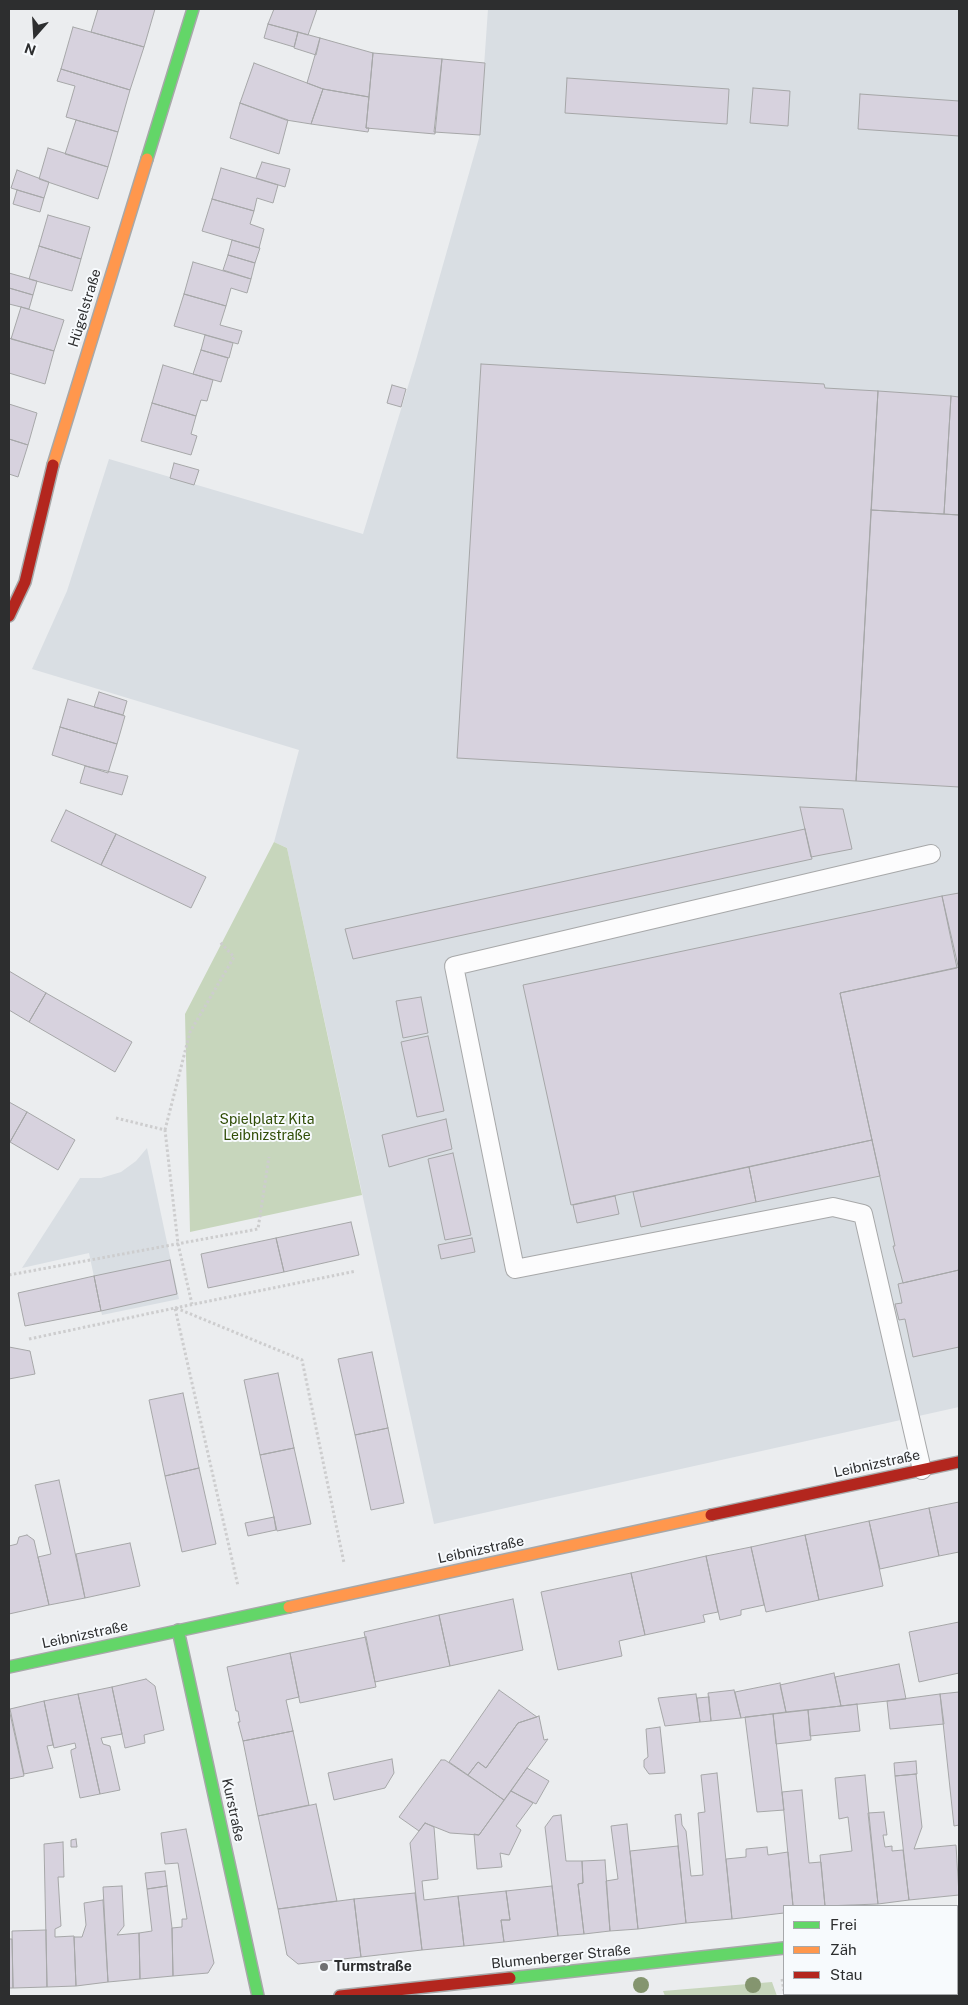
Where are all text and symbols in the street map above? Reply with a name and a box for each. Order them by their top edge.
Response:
north arrow [10,10,60,60]
text: N [22,40,38,59]
street label: Hügelstraße [65,267,105,349]
park label: Spielplatz Kita Leibnizstraße [220,1112,314,1144]
street label: Leibnizstraße [832,1447,922,1481]
street label: Leibnizstraße [436,1533,526,1567]
street label: Leibnizstraße [40,1618,130,1652]
street label: Kurstraße [218,1777,248,1843]
legend [783,1905,958,1995]
text: Frei [830,1916,857,1933]
street label: Blumenberger Straße [490,1941,632,1973]
text: Zäh [830,1941,857,1958]
place label: Turmstraße [334,1959,412,1975]
marker: Turmstraße [318,1961,330,1973]
text: Stau [830,1966,863,1983]

